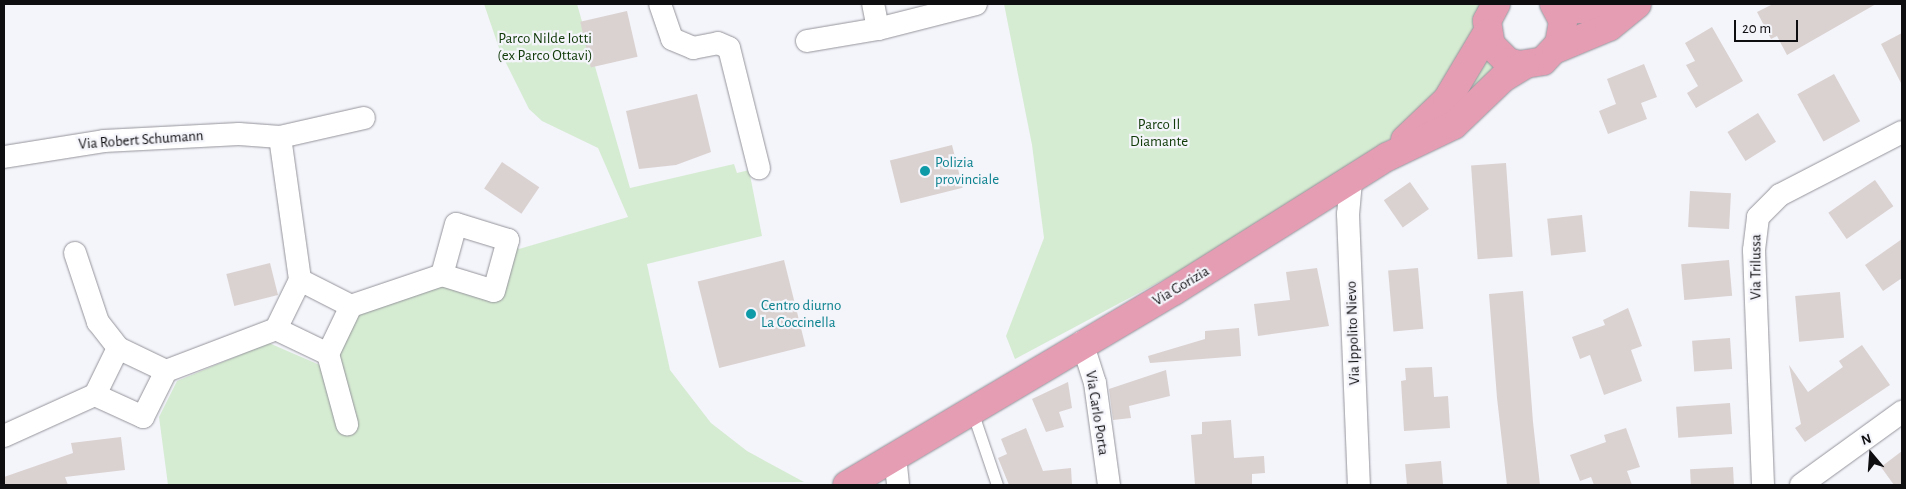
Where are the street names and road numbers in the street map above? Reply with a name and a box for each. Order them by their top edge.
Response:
street label: Via Robert Schumann [78,127,204,153]
street label: Via Trilussa [1747,234,1765,300]
street label: Via Gorizia [1150,262,1212,310]
street label: Via Ippolito Nievo [1342,281,1364,385]
street label: Via Carlo Porta [1081,369,1113,457]

